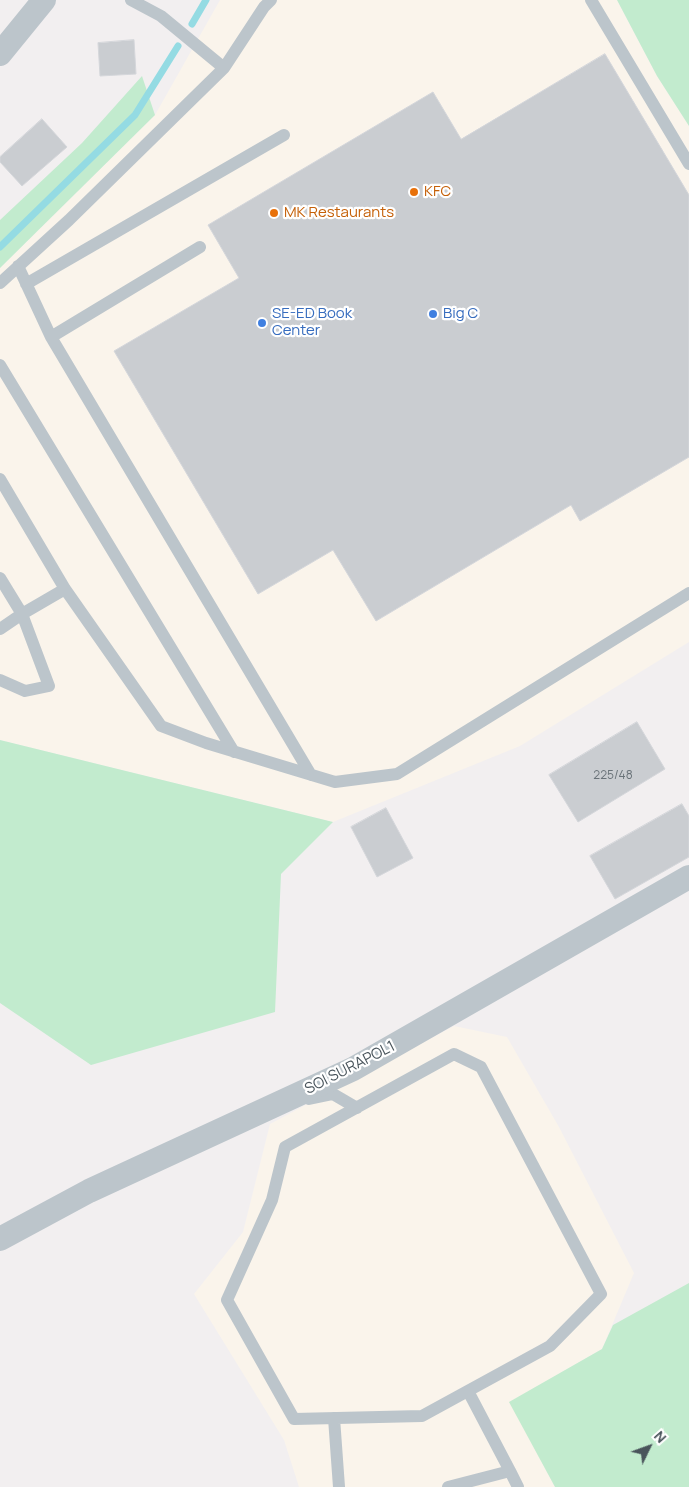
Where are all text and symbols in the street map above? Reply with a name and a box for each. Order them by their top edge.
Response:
place label: KFC [424,183,451,201]
marker: KFC [408,186,420,198]
place label: MK Restaurants [284,204,394,222]
marker: MK Restaurants [268,207,280,219]
place label: SE-ED Book Center [272,305,352,340]
place label: Big C [443,305,478,323]
marker: Big C [427,308,439,320]
marker: SE-ED Book Center [256,317,268,329]
house number: 225/48 [593,769,633,783]
street label: SOI SURAPOL1 [302,1038,398,1098]
north arrow [624,1422,674,1472]
text: N [650,1427,671,1447]

